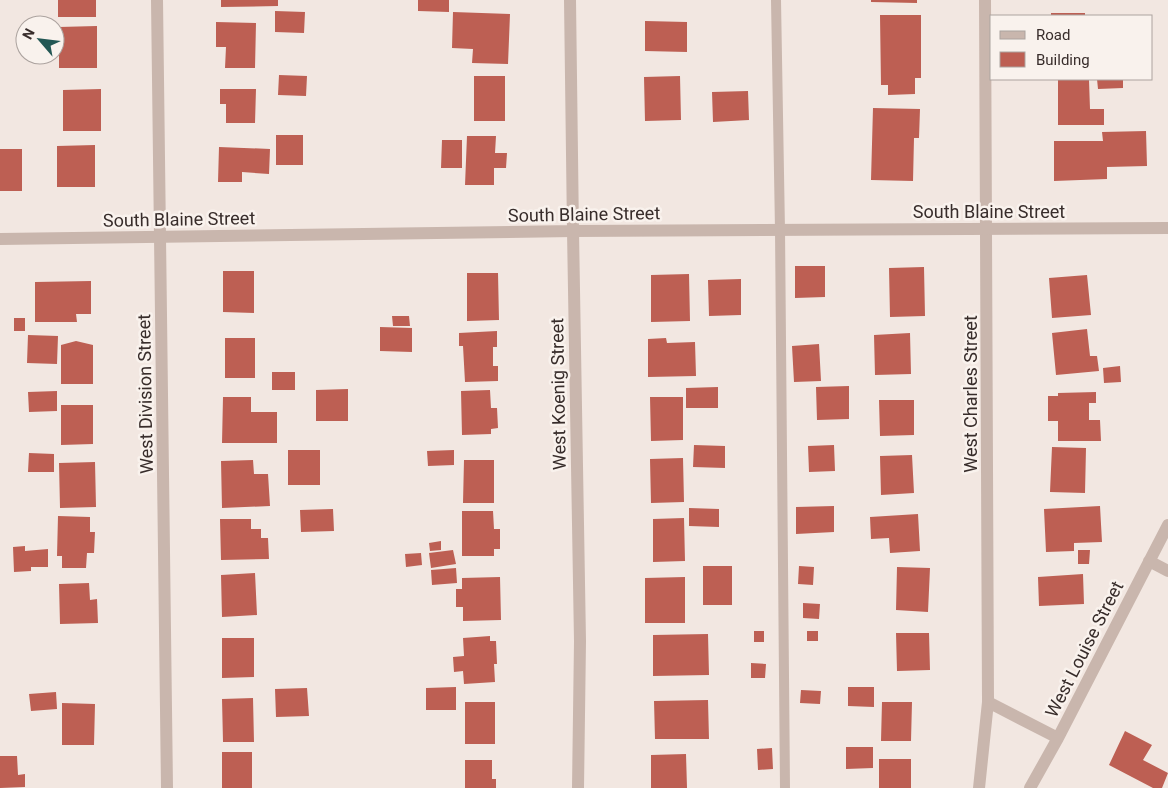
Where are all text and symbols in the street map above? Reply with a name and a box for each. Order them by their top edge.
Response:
north arrow [15,15,65,65]
legend [990,15,1153,80]
text: N [19,26,38,42]
text: Road [1036,26,1070,44]
text: Building [1036,51,1090,69]
street label: South Blaine Street [913,201,1065,222]
street label: South Blaine Street [508,202,660,226]
street label: South Blaine Street [103,207,255,231]
street label: West Division Street [133,314,157,474]
street label: West Charles Street [960,315,981,473]
street label: West Koenig Street [546,318,570,470]
street label: West Louise Street [1041,577,1127,721]

